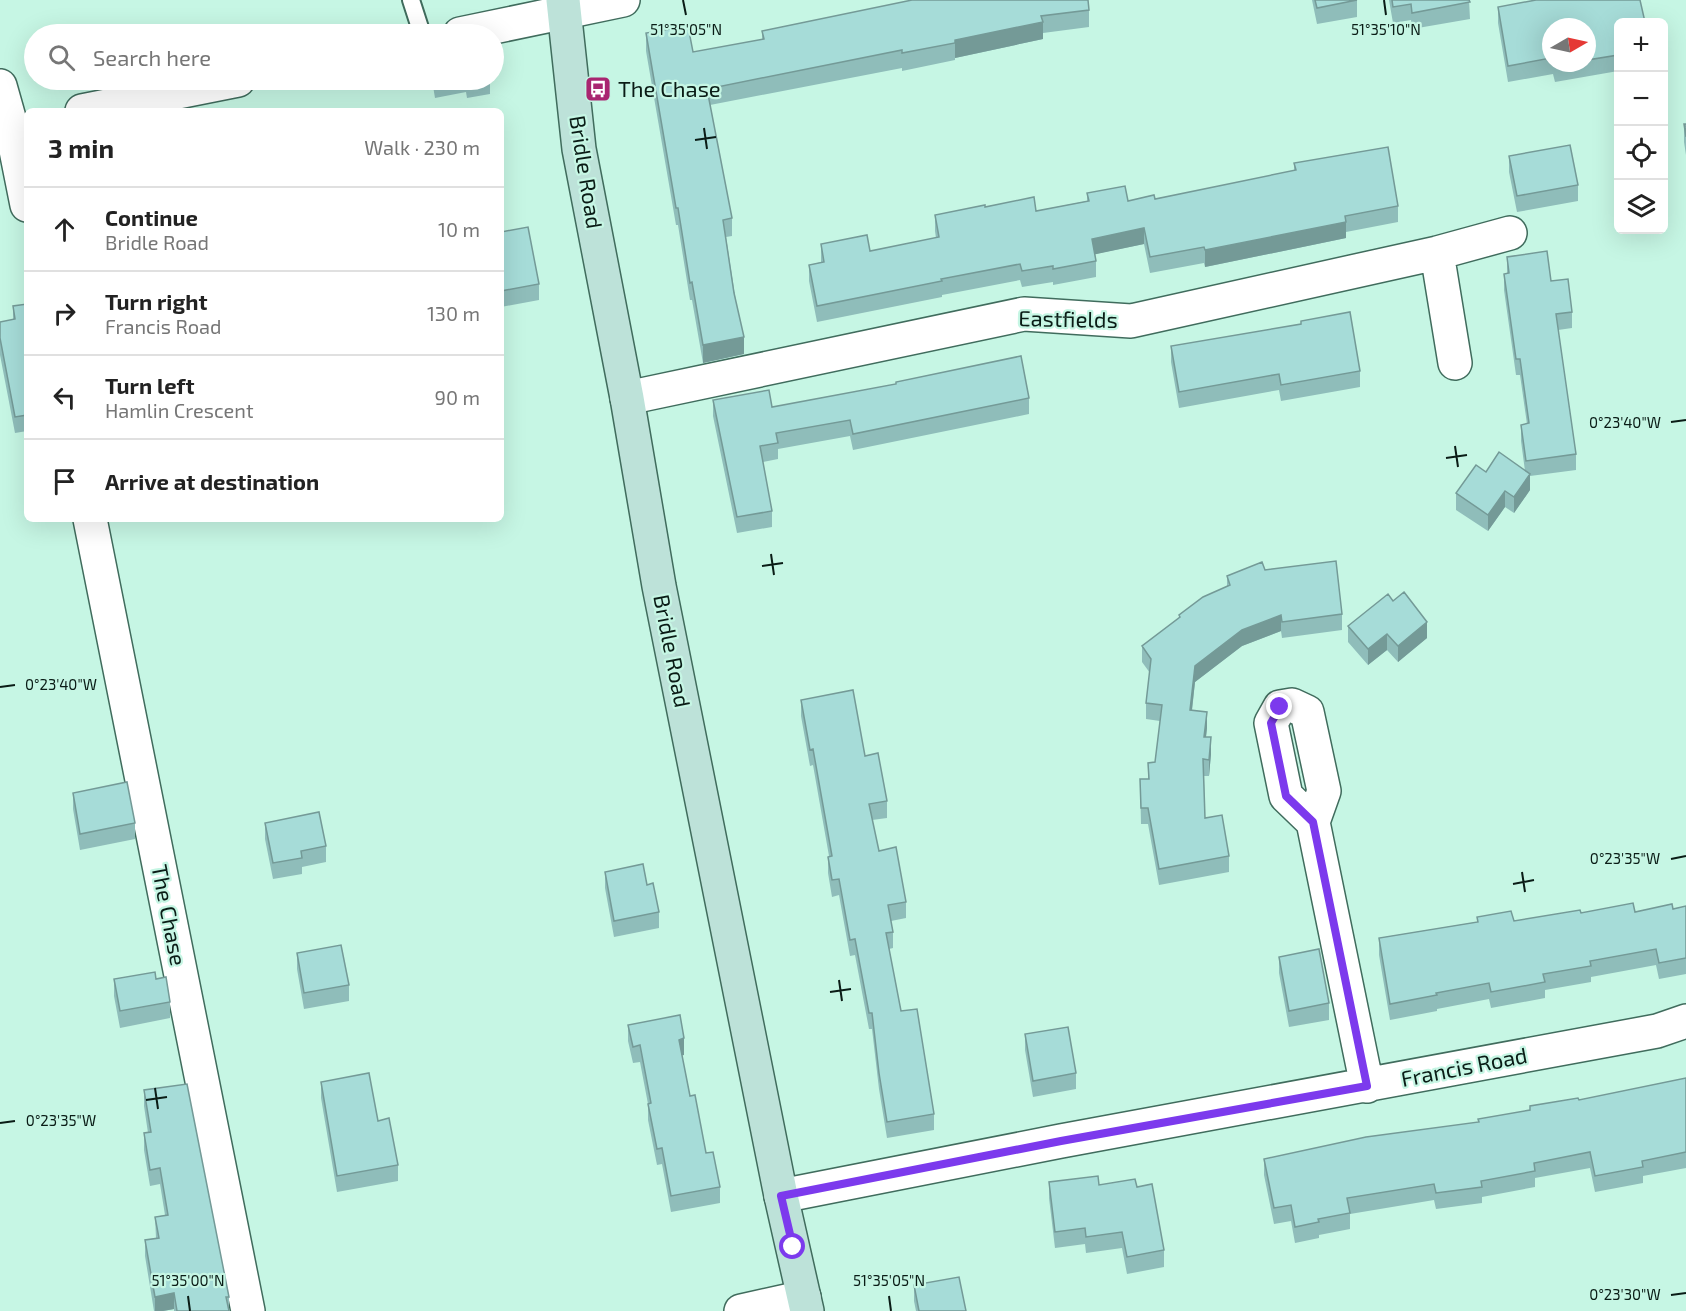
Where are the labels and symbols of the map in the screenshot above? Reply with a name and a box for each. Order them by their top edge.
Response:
north arrow [1542,18,1596,72]
text: 51°35'05"N [650,20,722,38]
text: 51°35'10"N [1351,20,1421,38]
bus stop icon: The Chase [583,74,613,104]
place label: The Chase [618,75,721,101]
street label: Bridle Road [565,113,609,230]
street label: Eastfields [1018,304,1118,332]
text: 0°23'40"W [1589,413,1661,431]
street label: Bridle Road [649,592,697,709]
text: 0°23'40"W [25,675,97,693]
route end [1266,693,1292,719]
text: 0°23'35"W [1590,849,1660,867]
street label: The Chase [147,862,193,968]
street label: Francis Road [1398,1041,1529,1091]
text: 0°23'35"W [26,1111,96,1129]
route start [779,1233,805,1259]
text: 51°35'00"N [152,1271,224,1289]
text: 51°35'05"N [853,1271,925,1289]
text: 0°23'30"W [1589,1285,1661,1303]

